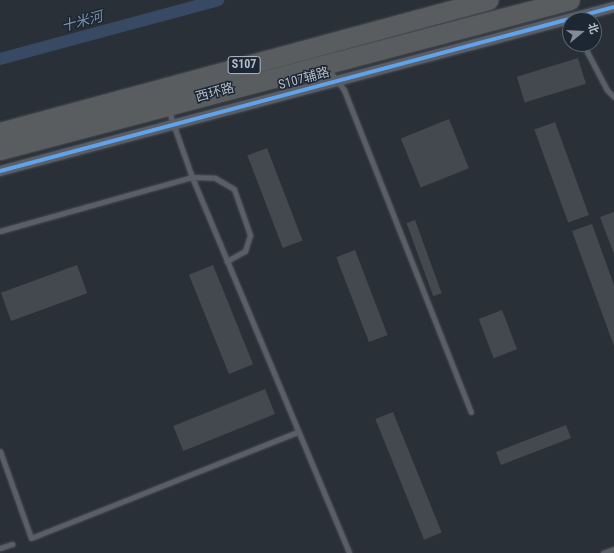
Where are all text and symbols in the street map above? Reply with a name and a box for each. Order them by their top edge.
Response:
water label: 十米河 [60,7,104,35]
north arrow [562,12,602,52]
text: 北 [585,21,601,36]
road number: S107 [227,55,261,75]
street label: S107辅路 [277,65,331,93]
street label: 西环路 [194,80,236,106]

